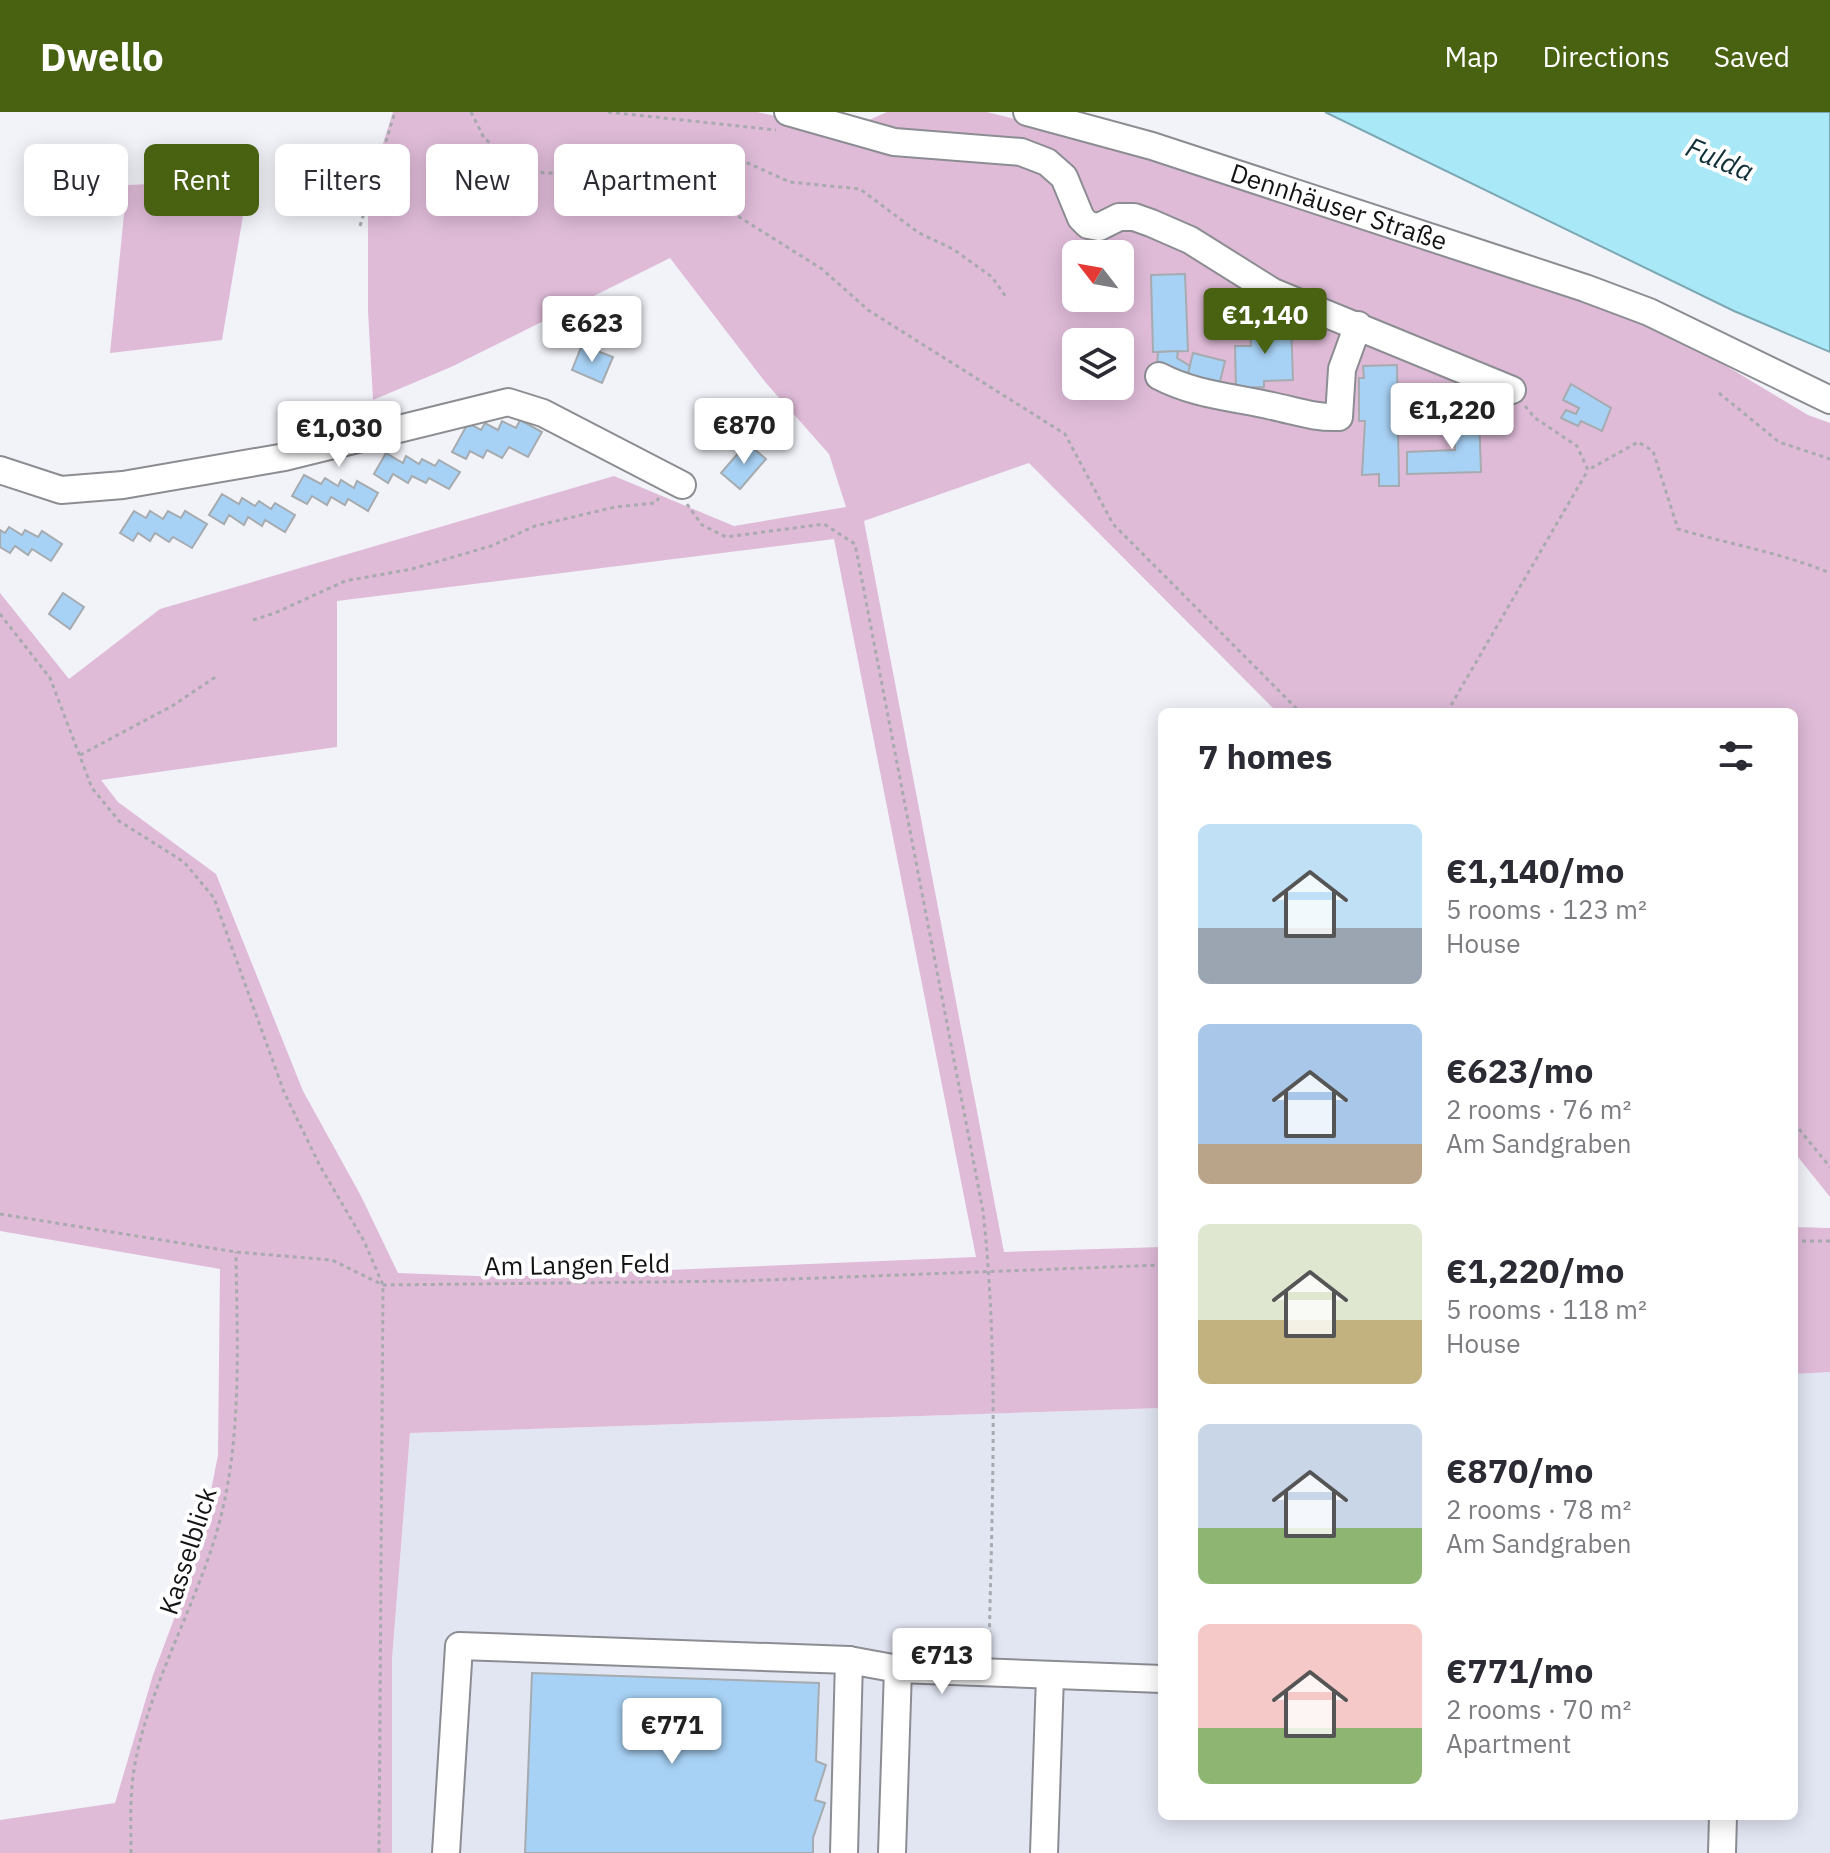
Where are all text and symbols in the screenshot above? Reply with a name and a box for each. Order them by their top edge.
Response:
text: Dwello [40,32,164,81]
text: Map [1444,38,1498,75]
text: Directions [1542,38,1670,75]
text: Saved [1714,38,1790,75]
water label: Fulda [1681,128,1760,189]
chip: Buy [24,144,128,216]
chip: Rent [144,144,259,216]
chip: Filters [275,144,410,216]
chip: New [426,144,538,216]
chip: Apartment [554,144,745,216]
street label: Dennhäuser Straße [1226,155,1452,258]
north arrow [1062,240,1134,312]
map controls [1062,240,1134,400]
pin: €1,140 [1200,288,1330,356]
pin: €623 [545,296,639,364]
text: €1,140 [1222,297,1308,331]
text: €623 [560,305,624,339]
button: layers [1062,328,1134,400]
pin: €1,220 [1387,383,1517,451]
text: €1,220 [1409,392,1495,426]
pin: €870 [697,398,791,466]
pin: €1,030 [274,401,404,469]
text: €870 [712,407,776,441]
text: €1,030 [296,410,382,444]
text: 7 homes [1198,734,1333,778]
icon: filters [1714,734,1758,778]
text: €1,140/mo [1446,848,1624,892]
icon: home [1262,856,1358,952]
text: 5 rooms · 123 m² [1446,892,1647,926]
text: House [1446,926,1521,960]
text: €623/mo [1446,1048,1593,1092]
icon: home [1262,1056,1358,1152]
text: 2 rooms · 76 m² [1446,1092,1631,1126]
text: Am Sandgraben [1446,1126,1632,1160]
street label: Am Langen Feld [484,1245,670,1283]
text: €1,220/mo [1446,1248,1624,1292]
icon: home [1262,1256,1358,1352]
text: 5 rooms · 118 m² [1446,1292,1647,1326]
text: House [1446,1326,1521,1360]
text: €870/mo [1446,1448,1593,1492]
icon: home [1262,1456,1358,1552]
street label: Kasselblick [150,1482,224,1619]
text: 2 rooms · 78 m² [1446,1492,1631,1526]
text: Am Sandgraben [1446,1526,1632,1560]
pin: €713 [895,1628,989,1696]
text: €713 [910,1637,974,1671]
text: €771/mo [1446,1648,1593,1692]
icon: home [1262,1656,1358,1752]
text: 2 rooms · 70 m² [1446,1692,1631,1726]
pin: €771 [625,1698,719,1766]
text: €771 [640,1707,704,1741]
text: Apartment [1446,1726,1571,1760]

